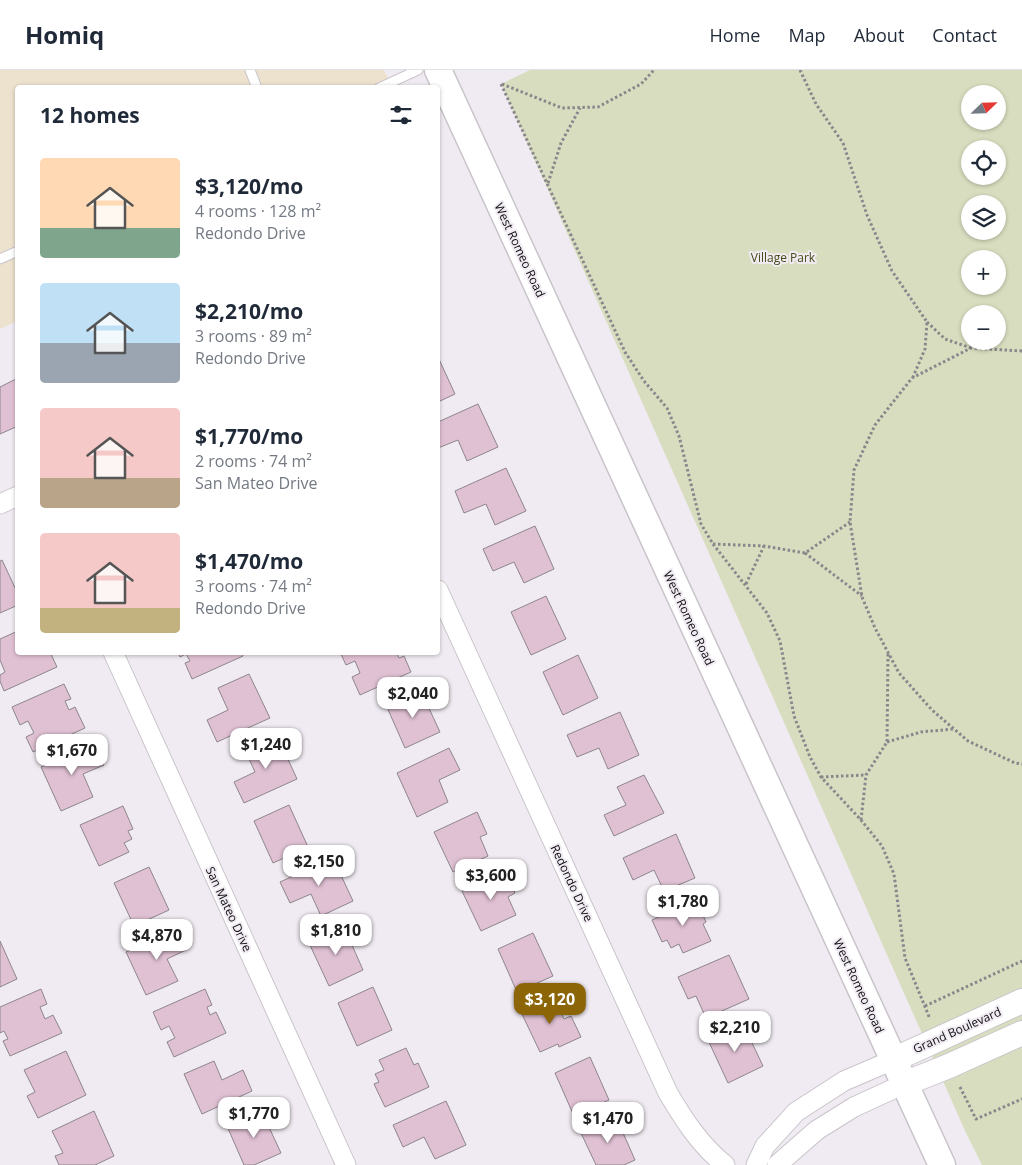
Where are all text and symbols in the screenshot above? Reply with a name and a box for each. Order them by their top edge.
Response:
text: Homiq [25,18,104,51]
text: Home [710,23,760,47]
text: Map [788,23,826,47]
text: About [854,23,904,47]
text: Contact [932,23,997,47]
north arrow [961,85,1006,130]
map controls [961,85,1006,350]
text: 12 homes [40,101,140,129]
icon: filters [387,101,415,129]
button: locate [961,140,1006,185]
text: $3,120/mo [195,172,303,200]
icon: home [80,178,140,238]
button: layers [961,195,1006,240]
text: 4 rooms · 128 m² [195,200,321,222]
street label: West Romeo Road [491,200,549,300]
text: Redondo Drive [195,222,306,244]
park label: Village Park [751,249,816,266]
button: + [961,250,1006,295]
text: $2,210/mo [195,297,303,325]
icon: home [80,303,140,363]
button: − [961,305,1006,350]
text: 3 rooms · 89 m² [195,325,312,347]
text: Redondo Drive [195,347,306,369]
text: $1,770/mo [195,422,303,450]
icon: home [80,428,140,488]
text: 2 rooms · 74 m² [195,450,312,472]
text: San Mateo Drive [195,472,318,494]
text: $1,470/mo [195,547,303,575]
icon: home [80,553,140,613]
street label: West Romeo Road [660,568,718,668]
text: 3 rooms · 74 m² [195,575,312,597]
text: Redondo Drive [195,597,306,619]
pin: $2,040 [372,676,454,719]
text: $2,040 [388,682,438,704]
pin: $1,240 [225,728,307,770]
text: $1,240 [241,733,291,755]
pin: $1,670 [31,734,113,776]
text: $1,670 [47,739,97,761]
street label: Redondo Drive [547,842,597,924]
pin: $2,150 [278,844,360,887]
text: $2,150 [294,850,344,872]
pin: $3,600 [450,858,532,901]
street label: San Mateo Drive [202,864,256,954]
text: $3,600 [466,864,516,886]
pin: $1,780 [642,884,724,927]
text: $1,780 [658,890,708,912]
pin: $1,810 [295,914,377,956]
pin: $4,870 [116,918,198,961]
text: $1,810 [311,919,361,941]
text: $4,870 [132,924,182,946]
street label: West Romeo Road [830,936,888,1036]
pin: $3,120 [509,982,591,1025]
text: $3,120 [525,988,575,1010]
street label: Grand Boulevard [910,1003,1004,1057]
pin: $2,210 [694,1010,776,1053]
text: $2,210 [710,1016,760,1038]
pin: $1,770 [213,1096,295,1139]
text: $1,770 [229,1102,279,1124]
pin: $1,470 [567,1102,649,1144]
text: $1,470 [583,1107,633,1129]

